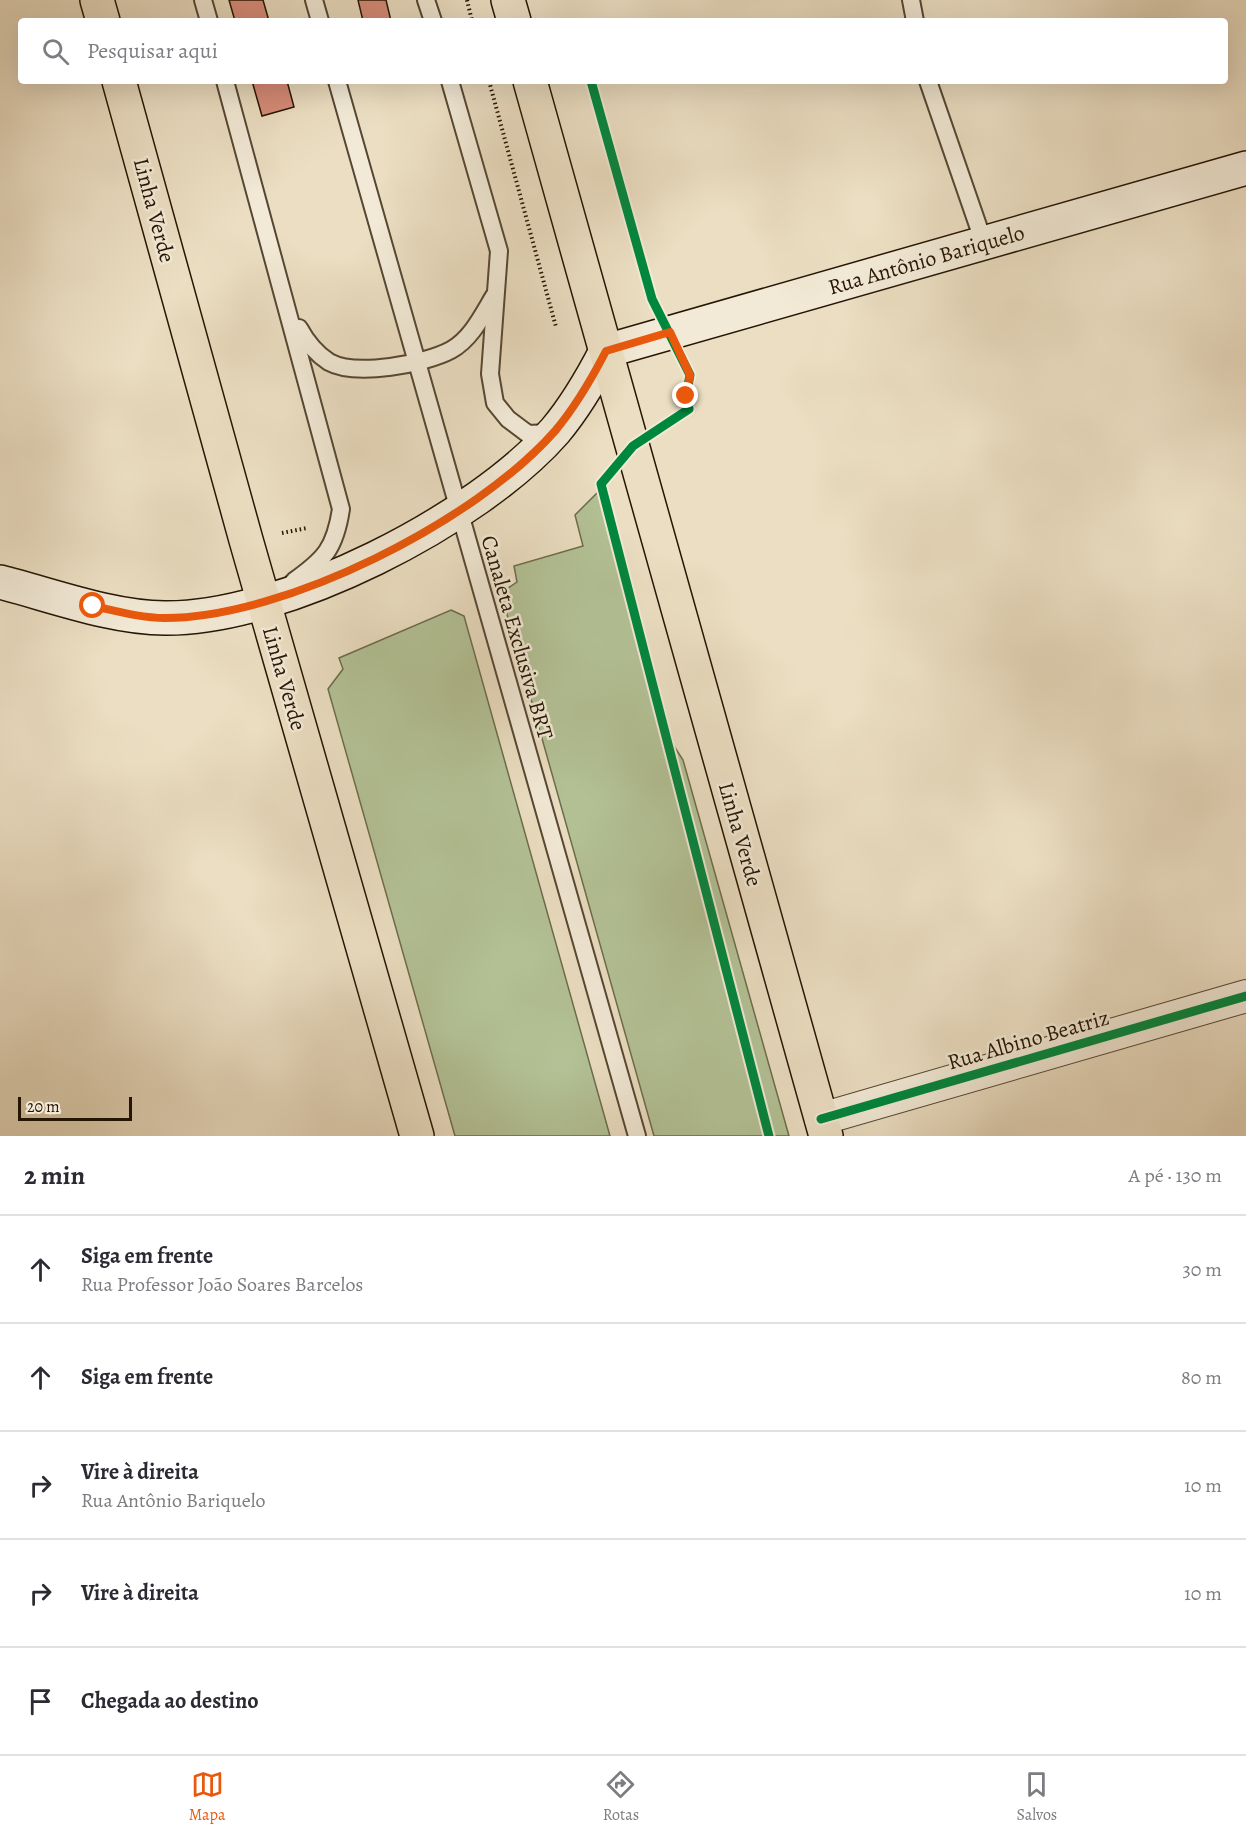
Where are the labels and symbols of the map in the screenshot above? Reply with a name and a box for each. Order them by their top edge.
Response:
street label: Linha Verde [126,155,182,266]
street label: Rua Antônio Bariquelo [825,218,1028,302]
route end [672,382,698,408]
street label: Canaleta Exclusiva BRT [474,532,560,743]
route start [79,592,105,618]
street label: Linha Verde [255,623,313,734]
street label: Linha Verde [711,779,769,890]
street label: Rua Albino Beatriz [944,1003,1113,1077]
scale bar [18,1094,132,1122]

